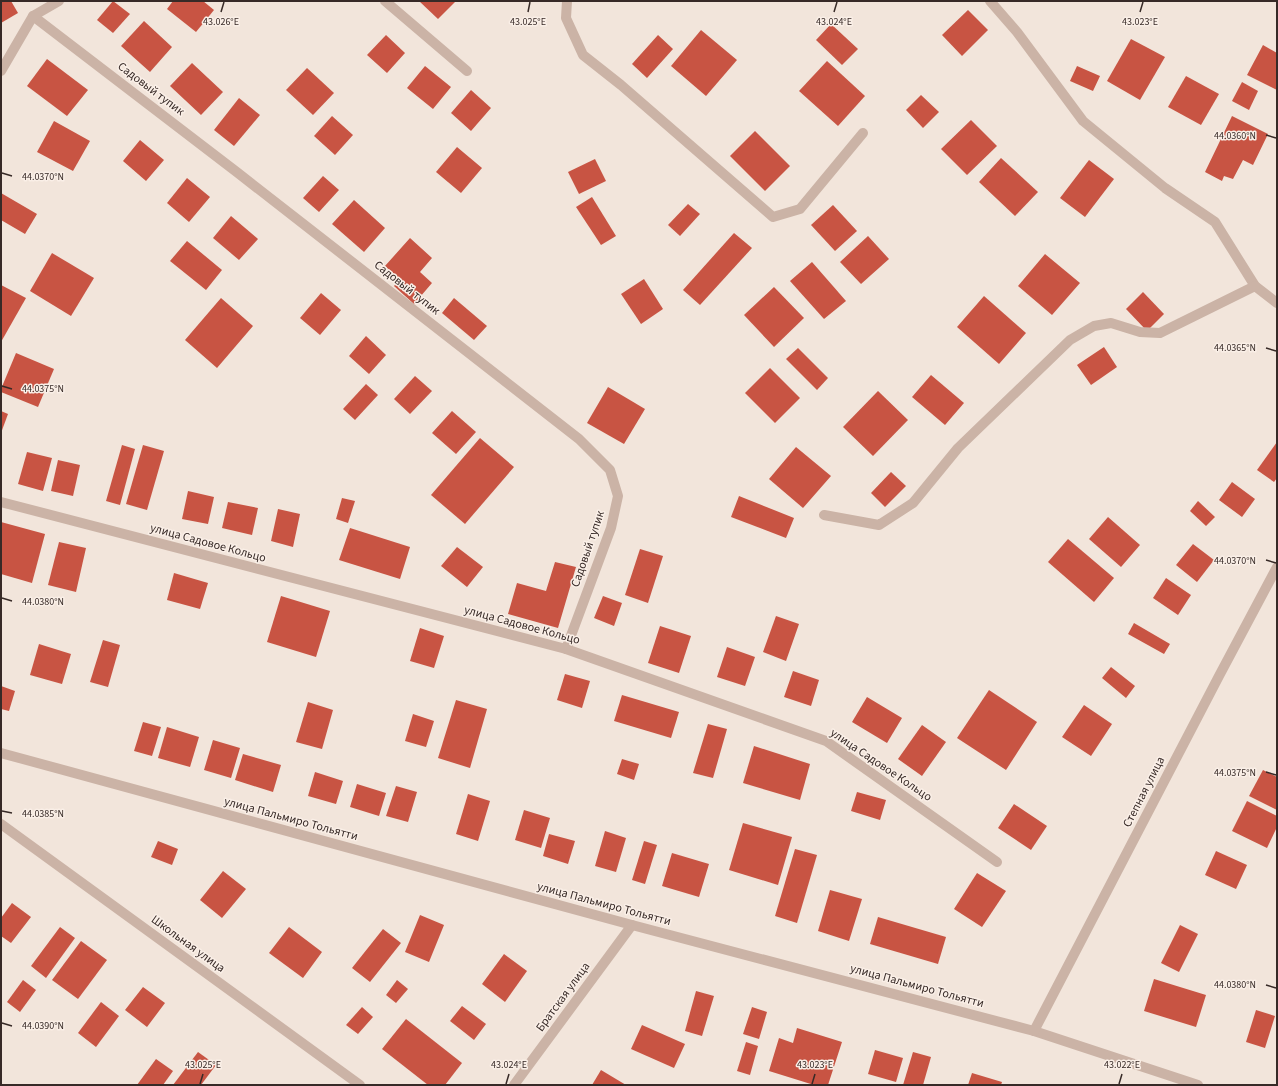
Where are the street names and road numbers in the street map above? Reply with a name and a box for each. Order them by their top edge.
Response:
street label: Садовый тупик [114,58,188,120]
street label: Садовый тупик [370,257,444,319]
street label: Садовый тупик [567,509,609,589]
street label: улица Садовое Кольцо [148,519,268,567]
street label: улица Садовое Кольцо [462,601,582,649]
street label: улица Садовое Кольцо [827,725,935,805]
street label: Степная улица [1119,754,1169,830]
street label: улица Пальмиро Тольятти [222,793,360,845]
street label: улица Пальмиро Тольятти [535,878,673,930]
street label: Школьная улица [147,911,229,977]
street label: Братская улица [532,959,594,1035]
street label: улица Пальмиро Тольятти [848,960,986,1012]

